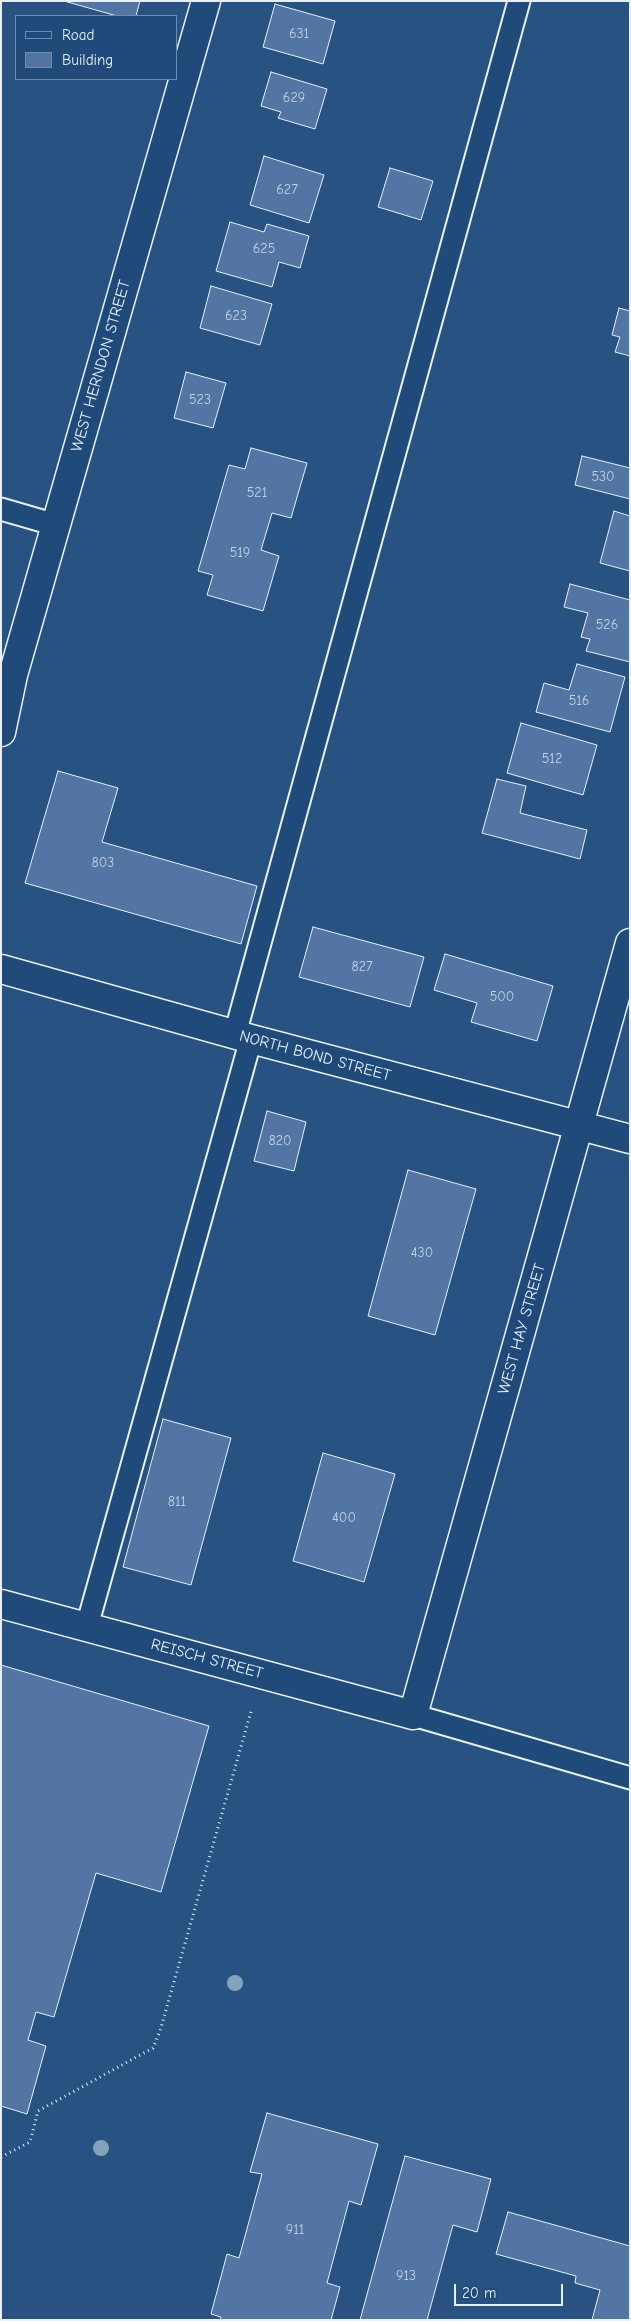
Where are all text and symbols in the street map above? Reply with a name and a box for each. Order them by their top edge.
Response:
legend [15,15,178,80]
text: Road [62,26,94,44]
house number: 631 [289,26,309,42]
text: Building [62,51,113,69]
house number: 629 [283,90,305,106]
house number: 627 [276,182,298,198]
house number: 625 [253,241,275,257]
street label: WEST HERNDON STREET [67,278,135,454]
house number: 623 [225,308,247,324]
house number: 523 [189,392,211,408]
house number: 530 [591,469,615,485]
house number: 521 [247,485,267,501]
house number: 519 [230,545,250,561]
house number: 526 [596,617,618,633]
house number: 516 [569,693,589,709]
house number: 512 [542,751,562,767]
house number: 803 [92,855,114,871]
house number: 827 [351,959,373,975]
house number: 500 [490,989,514,1005]
street label: NORTH BOND STREET [237,1027,393,1085]
house number: 820 [268,1133,292,1149]
house number: 430 [411,1245,433,1261]
street label: WEST HAY STREET [494,1261,550,1397]
house number: 811 [168,1494,186,1510]
house number: 400 [332,1510,356,1526]
street label: REISCH STREET [149,1635,265,1683]
house number: 911 [286,2222,304,2238]
house number: 913 [396,2268,416,2284]
scale bar [456,2274,565,2306]
text: 20 m [462,2284,496,2302]

